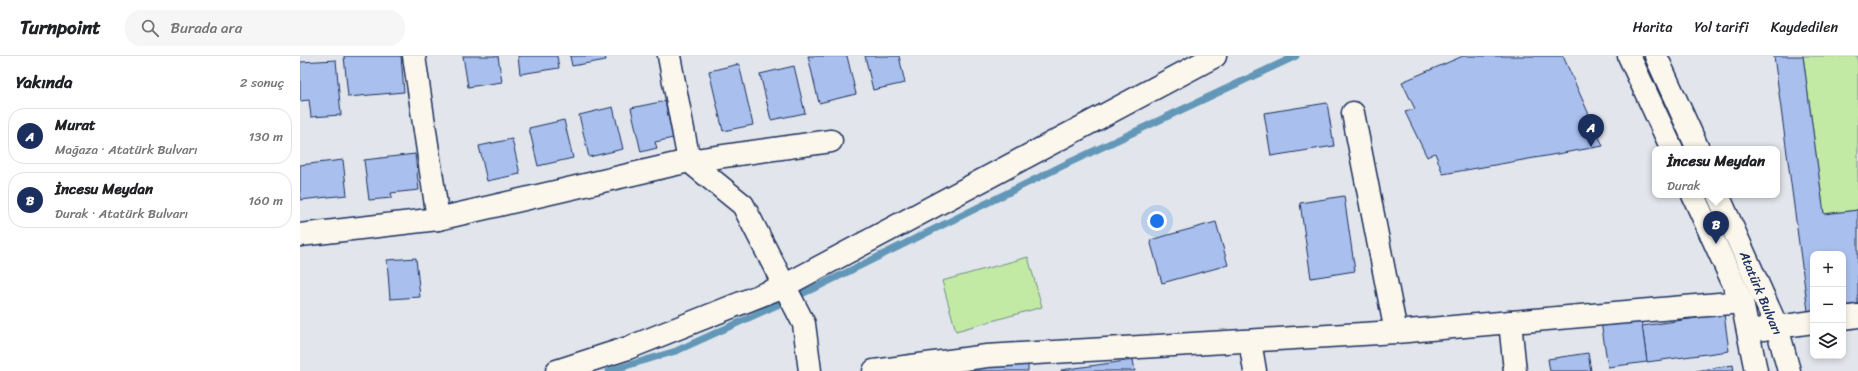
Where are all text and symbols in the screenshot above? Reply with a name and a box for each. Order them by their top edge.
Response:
search box [125,10,405,46]
text: Turnpoint [20,11,101,44]
text: Burada ara [171,15,242,41]
text: Harita [1633,15,1673,40]
text: Yol tarifi [1695,15,1749,40]
text: Kaydedilen [1771,15,1838,40]
icon: search [139,17,161,39]
text: Yakında [16,67,72,97]
text: 2 sonuç [240,71,284,94]
text: Murat [55,112,96,138]
pin: A [1578,114,1604,147]
text: A [26,125,34,148]
text: 130 m [249,125,283,148]
text: Mağaza · Atatürk Bulvarı [55,138,198,161]
popup [1652,146,1780,198]
text: İncesu Meydan [1667,148,1765,174]
text: Durak [1667,174,1700,197]
text: İncesu Meydan [55,176,153,202]
text: B [26,189,34,212]
text: 160 m [248,189,283,212]
text: Durak · Atatürk Bulvarı [55,202,188,225]
your location [1147,211,1167,231]
pin: B [1703,211,1729,244]
street label: Atatürk Bulvarı [1733,246,1789,339]
map controls [1810,251,1846,359]
button: + [1810,251,1846,287]
button: − [1810,287,1846,323]
button: layers [1810,323,1846,359]

